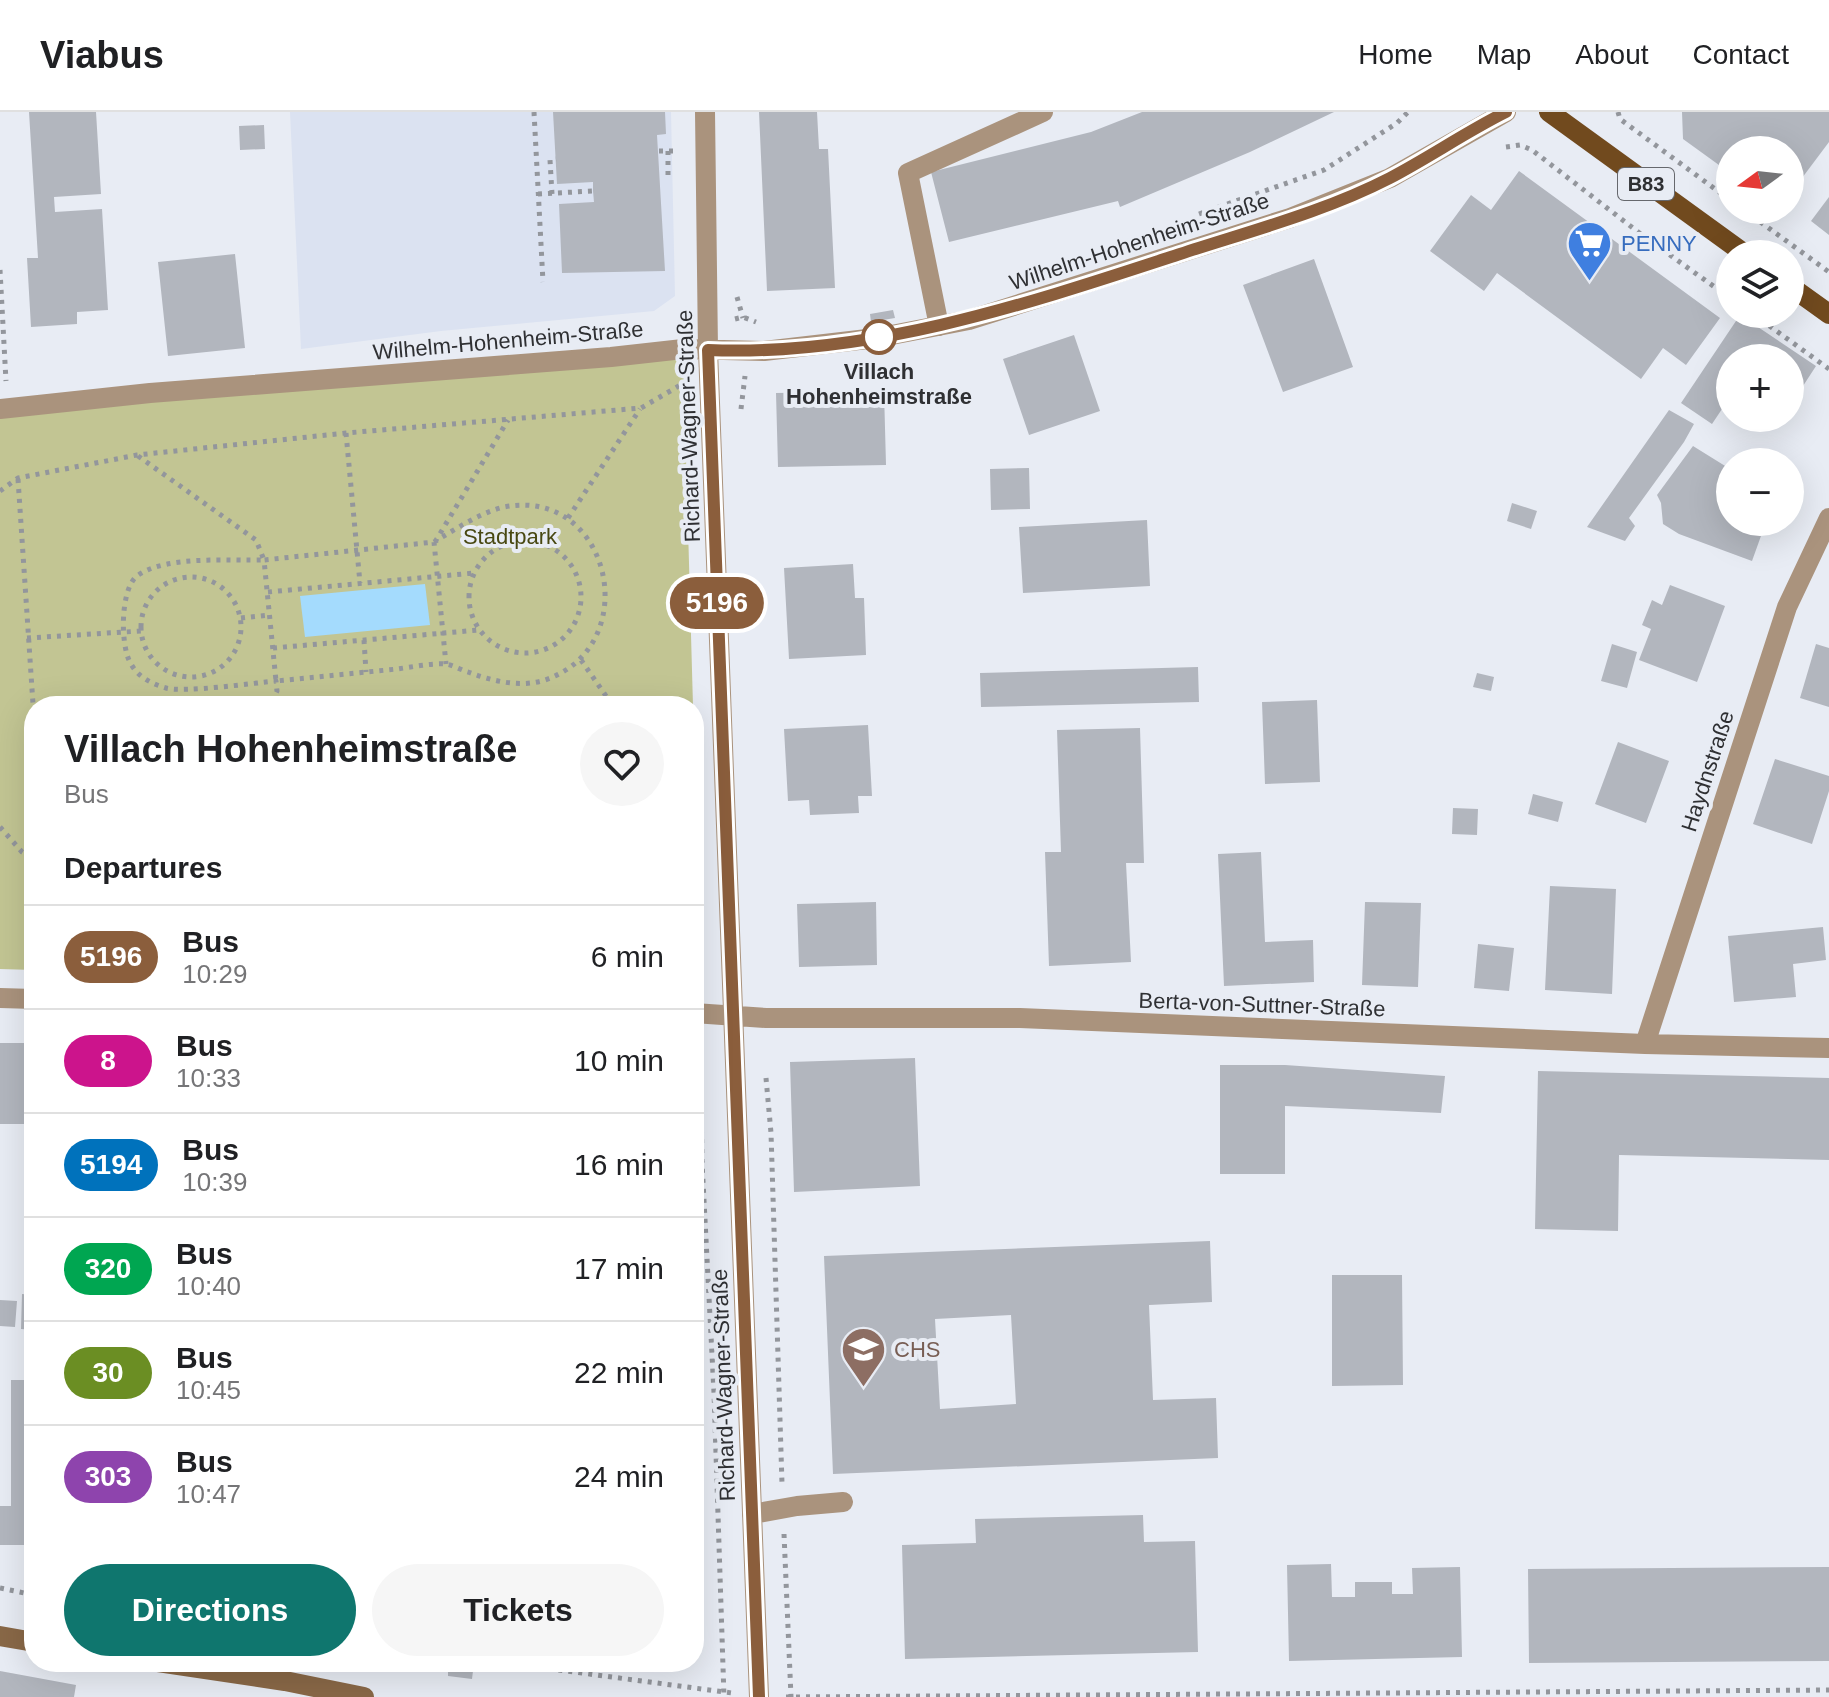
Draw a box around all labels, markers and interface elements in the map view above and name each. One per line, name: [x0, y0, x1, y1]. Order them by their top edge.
text: Viabus: [40, 34, 164, 76]
text: Home: [1358, 39, 1433, 70]
text: Map: [1477, 39, 1531, 70]
text: About: [1575, 39, 1649, 70]
text: Contact: [1693, 39, 1789, 70]
north arrow: [1716, 136, 1804, 224]
map controls: [1716, 136, 1804, 536]
road number: B83: [1618, 168, 1674, 200]
street label: Wilhelm-Hohenheim-Straße: [1006, 188, 1272, 295]
supermarket icon: PENNY: [1566, 219, 1614, 282]
place label: PENNY: [1621, 231, 1697, 256]
button: layers: [1716, 240, 1804, 328]
street label: Richard-Wagner-Straße: [672, 309, 705, 543]
street label: Wilhelm-Hohenheim-Straße: [372, 316, 644, 365]
marker: Villach Hohenheimstraße: [862, 320, 896, 354]
button: +: [1716, 344, 1804, 432]
place label: Villach Hohenheimstraße: [786, 359, 972, 409]
button: −: [1716, 448, 1804, 536]
park label: Stadtpark: [463, 524, 558, 549]
line badge: 5196: [661, 577, 773, 629]
text: 5196: [686, 587, 748, 618]
street label: Haydnstraße: [1676, 707, 1739, 835]
button: heart: [580, 722, 664, 806]
text: Villach Hohenheimstraße: [64, 728, 517, 770]
text: Bus: [64, 779, 109, 809]
text: Departures: [64, 851, 222, 884]
text: Bus: [182, 925, 239, 958]
text: 6 min: [591, 940, 664, 973]
text: 5196: [80, 941, 142, 972]
text: 10:29: [182, 959, 247, 989]
street label: Berta-von-Suttner-Straße: [1138, 988, 1386, 1021]
text: Bus: [176, 1029, 233, 1062]
text: 10 min: [574, 1044, 664, 1077]
text: 8: [100, 1045, 116, 1076]
text: 10:33: [176, 1063, 241, 1093]
text: Bus: [182, 1133, 239, 1166]
text: 16 min: [574, 1148, 664, 1181]
text: 5194: [80, 1149, 142, 1180]
text: 10:39: [182, 1167, 247, 1197]
text: Bus: [176, 1237, 233, 1270]
text: 17 min: [574, 1252, 664, 1285]
text: 320: [85, 1253, 131, 1284]
street label: Richard-Wagner-Straße: [707, 1268, 740, 1502]
text: 10:40: [176, 1271, 241, 1301]
school or university icon: CHS: [839, 1325, 887, 1388]
place label: CHS: [894, 1337, 940, 1362]
text: Bus: [176, 1341, 233, 1374]
text: 22 min: [574, 1356, 664, 1389]
text: 30: [92, 1357, 124, 1388]
text: 10:45: [176, 1375, 241, 1405]
text: Bus: [176, 1445, 233, 1478]
text: 24 min: [574, 1460, 664, 1493]
text: 303: [85, 1461, 131, 1492]
text: 10:47: [176, 1479, 241, 1509]
button: Directions: [64, 1564, 356, 1656]
button: Tickets: [372, 1564, 664, 1656]

